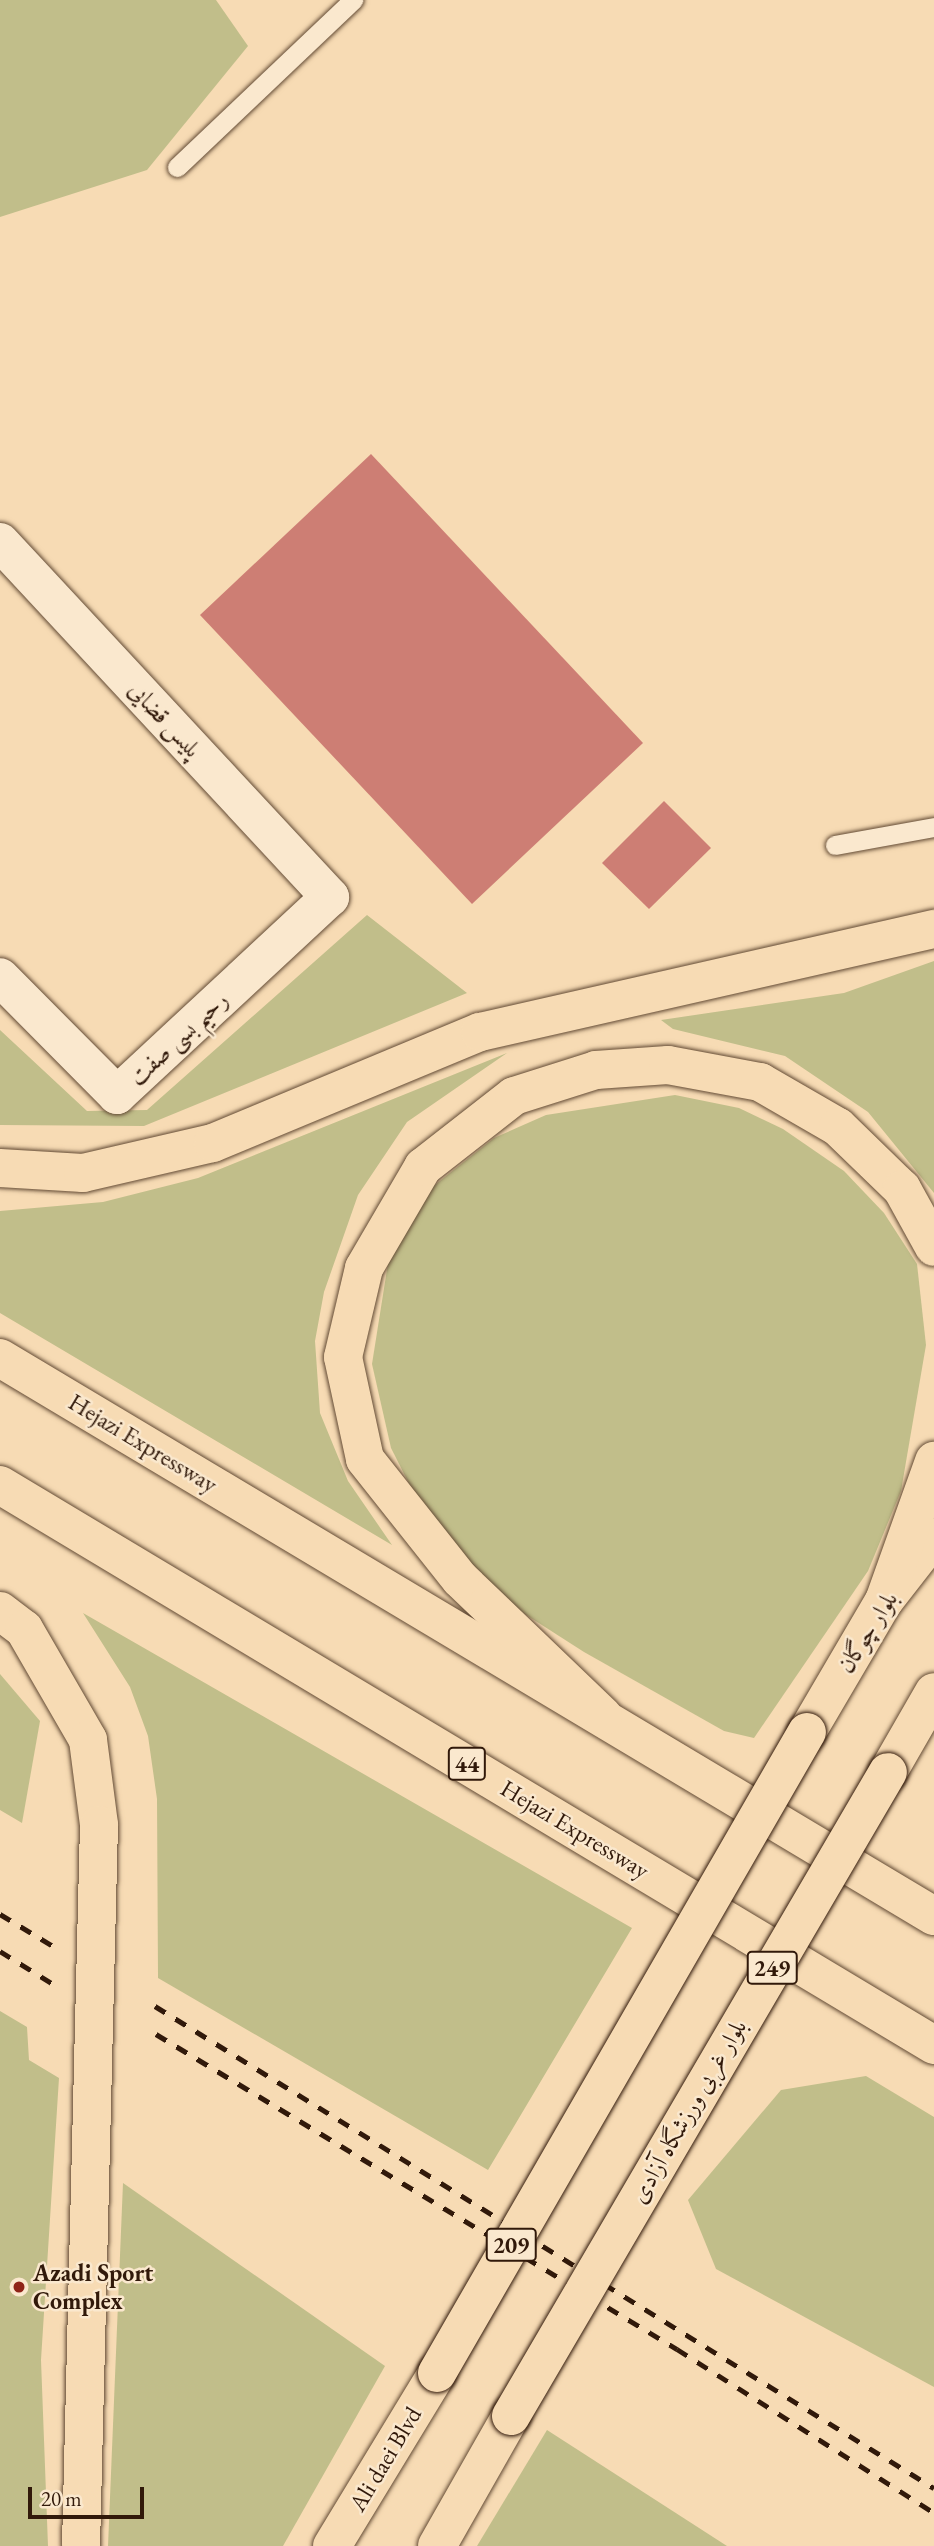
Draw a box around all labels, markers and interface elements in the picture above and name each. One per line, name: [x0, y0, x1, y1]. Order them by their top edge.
street label: پلیس قضایی: [123, 675, 207, 763]
street label: رحیم بسی صفت: [122, 985, 234, 1091]
street label: Hejazi Expressway: [64, 1387, 222, 1499]
street label: بلوار چوگان: [831, 1586, 903, 1678]
road number: 44: [448, 1744, 486, 1784]
street label: Hejazi Expressway: [496, 1773, 654, 1885]
road number: 249: [746, 1949, 798, 1988]
street label: بلوار غربی ورزشگاه آزادی: [624, 2014, 752, 2208]
road number: 209: [485, 2226, 537, 2264]
place label: Azadi Sport Complex: [33, 2259, 153, 2315]
marker: Azadi Sport Complex: [11, 2279, 27, 2295]
street label: Ali daei Blvd: [343, 2402, 427, 2516]
scale bar: [32, 2472, 147, 2516]
text: 20 m: [41, 2485, 82, 2512]

